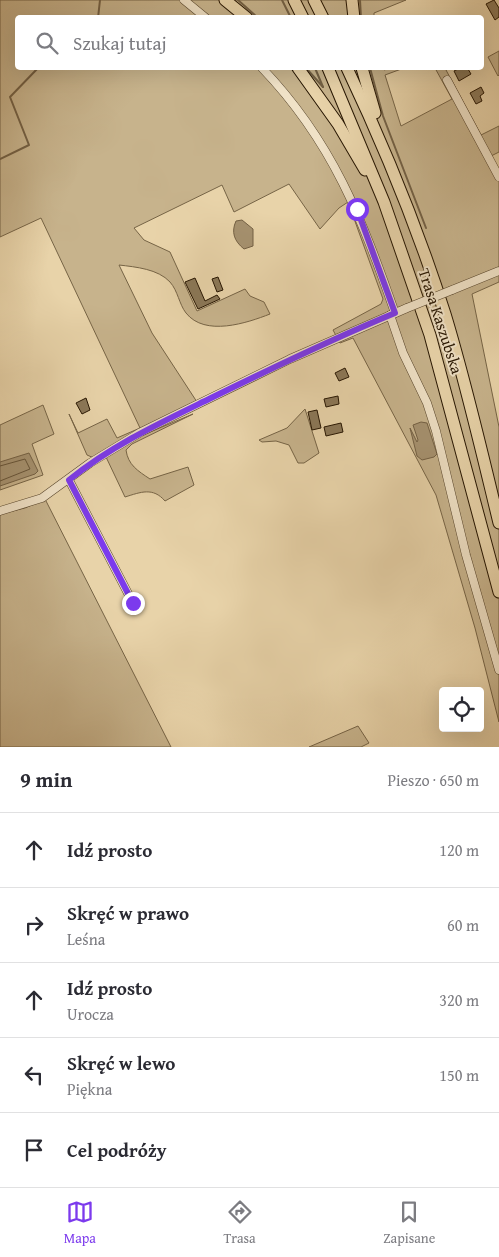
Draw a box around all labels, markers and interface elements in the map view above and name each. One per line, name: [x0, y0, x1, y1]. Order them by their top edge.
search box: [15, 15, 484, 70]
icon: search: [33, 29, 61, 57]
text: Szukaj tutaj: [73, 29, 167, 57]
route start: [346, 198, 369, 221]
street label: Trasa Kaszubska: [413, 265, 470, 377]
route end: [122, 592, 145, 615]
map controls: [439, 687, 484, 732]
button: locate: [439, 687, 484, 732]
text: 9 min: [20, 764, 72, 795]
text: Pieszo · 650 m: [387, 768, 479, 792]
icon: ahead: [20, 836, 48, 864]
text: Idź prosto: [67, 836, 152, 864]
text: 120 m: [439, 838, 479, 862]
text: Skręć w prawo: [67, 899, 189, 927]
icon: right: [20, 911, 48, 939]
text: 60 m: [447, 913, 479, 937]
text: Leśna: [67, 927, 105, 951]
text: Idź prosto: [67, 974, 152, 1002]
icon: ahead: [20, 986, 48, 1014]
text: 320 m: [439, 988, 479, 1012]
text: Urocza: [67, 1002, 114, 1026]
text: Skręć w lewo: [67, 1049, 175, 1077]
icon: left: [20, 1061, 48, 1089]
text: 150 m: [439, 1063, 479, 1087]
text: Piękna: [67, 1077, 112, 1101]
icon: arrive: [20, 1136, 48, 1164]
text: Cel podróży: [67, 1136, 167, 1164]
tab: Mapa: [64, 1198, 96, 1248]
tab: Trasa: [223, 1198, 256, 1248]
tab: Zapisane: [383, 1198, 435, 1248]

